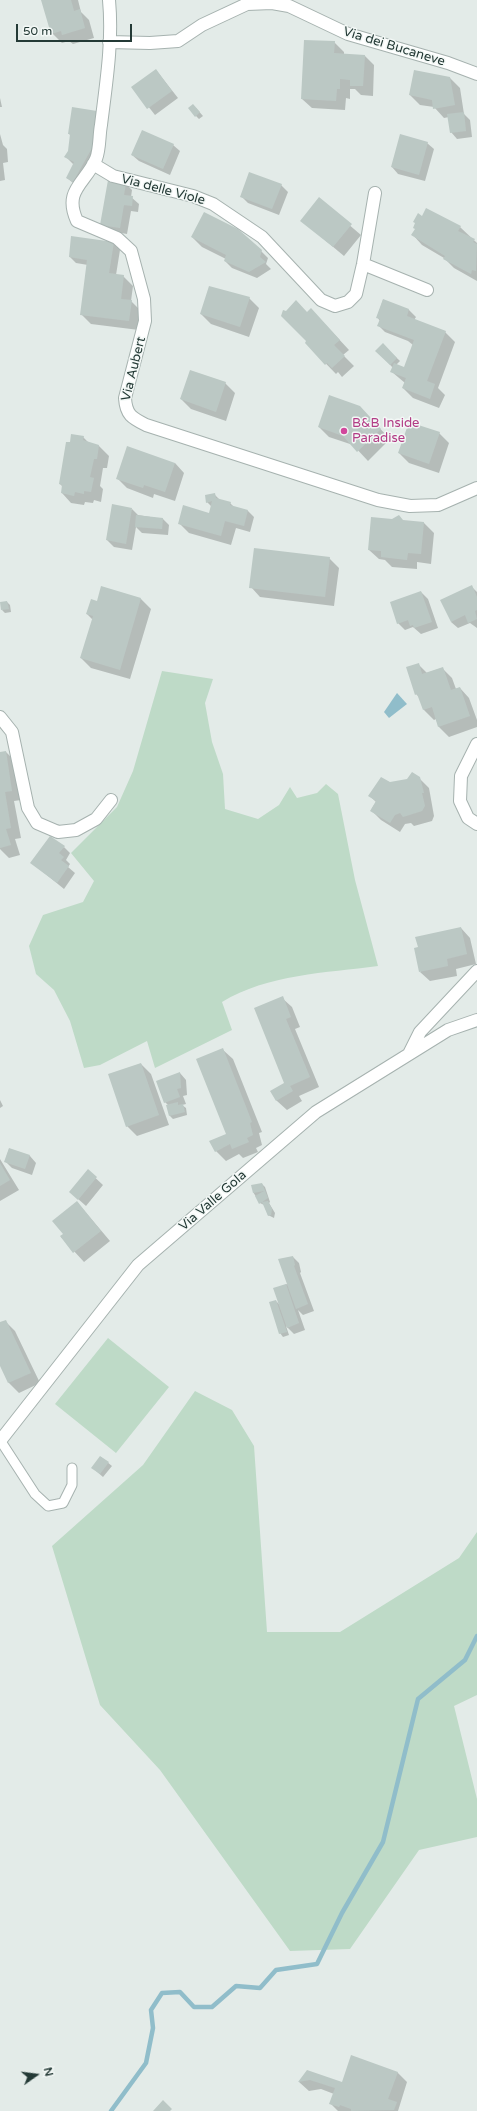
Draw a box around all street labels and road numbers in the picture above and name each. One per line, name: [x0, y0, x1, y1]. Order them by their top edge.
street label: Via dei Bucaneve: [341, 24, 447, 70]
street label: Via delle Viole: [119, 171, 207, 209]
street label: Via Aubert: [118, 335, 150, 403]
street label: Via Valle Gola: [176, 1168, 250, 1234]

